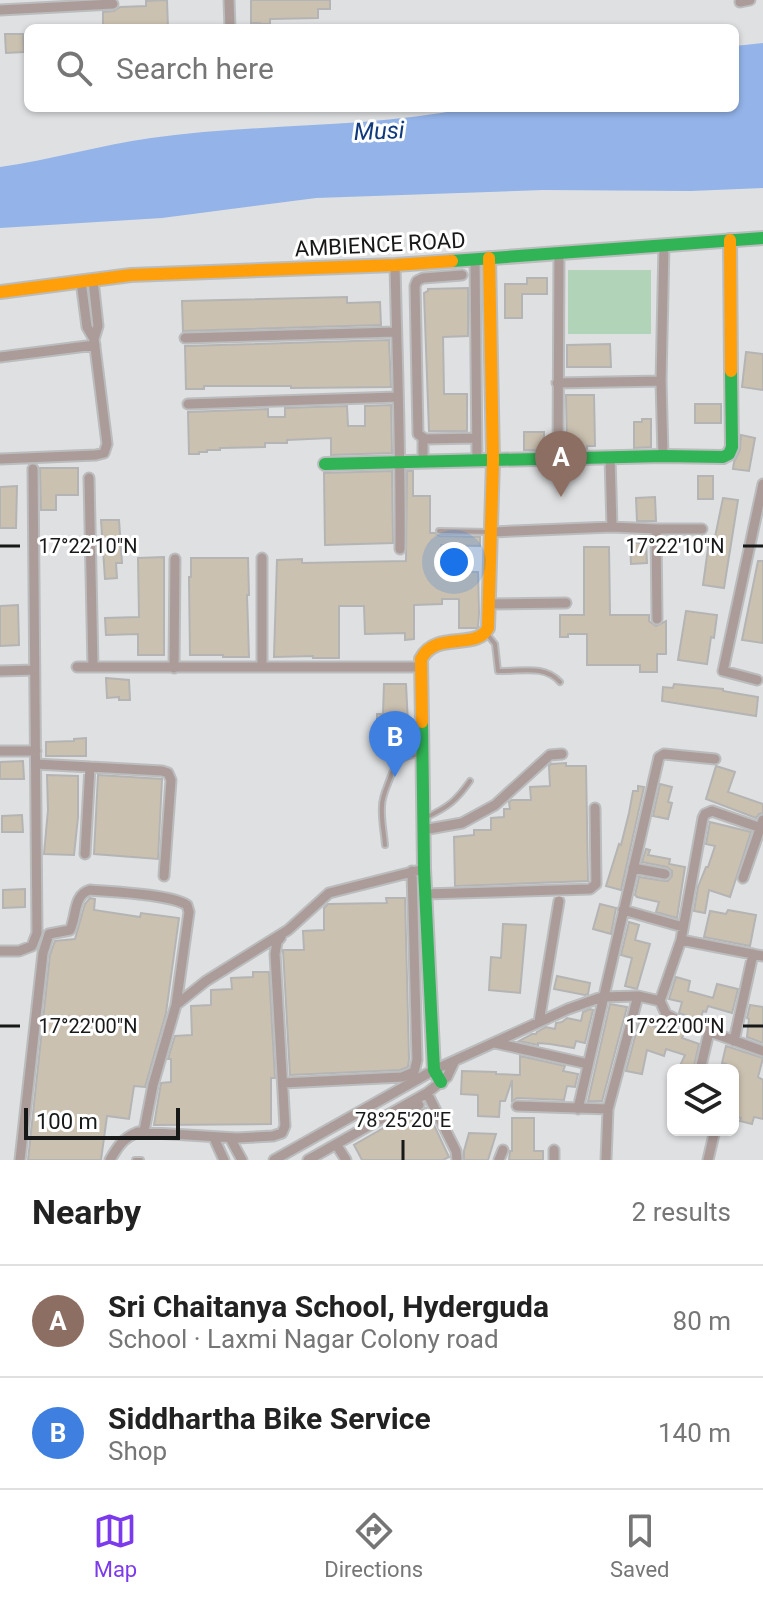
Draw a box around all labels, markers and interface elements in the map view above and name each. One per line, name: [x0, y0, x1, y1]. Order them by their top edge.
search box: [24, 24, 739, 112]
icon: search: [52, 46, 96, 90]
text: Search here: [116, 51, 274, 86]
water label: Musi: [353, 116, 405, 146]
street label: AMBIENCE ROAD: [294, 228, 466, 261]
pin: A: [535, 431, 587, 497]
text: 17°22'10"N: [38, 534, 138, 558]
text: 17°22'10"N: [625, 534, 725, 558]
your location: [434, 542, 474, 582]
pin: B: [369, 711, 421, 777]
text: 17°22'00"N: [38, 1014, 138, 1038]
text: 17°22'00"N: [625, 1014, 725, 1038]
map controls: [667, 1064, 739, 1136]
button: layers: [667, 1064, 739, 1136]
scale bar: [24, 1104, 180, 1140]
text: 78°25'20"E: [355, 1108, 451, 1132]
text: 100 m: [36, 1109, 98, 1134]
text: Nearby: [32, 1192, 141, 1232]
text: 2 results: [632, 1197, 731, 1227]
text: Sri Chaitanya School, Hyderguda: [108, 1289, 549, 1324]
text: A: [49, 1306, 67, 1336]
text: 80 m: [673, 1306, 731, 1336]
text: School · Laxmi Nagar Colony road: [108, 1324, 499, 1354]
text: Siddhartha Bike Service: [108, 1401, 431, 1436]
text: B: [50, 1418, 66, 1448]
text: 140 m: [658, 1418, 731, 1448]
text: Shop: [108, 1436, 167, 1466]
tab: Map: [93, 1509, 137, 1582]
tab: Directions: [324, 1509, 423, 1582]
tab: Saved: [610, 1509, 670, 1582]

